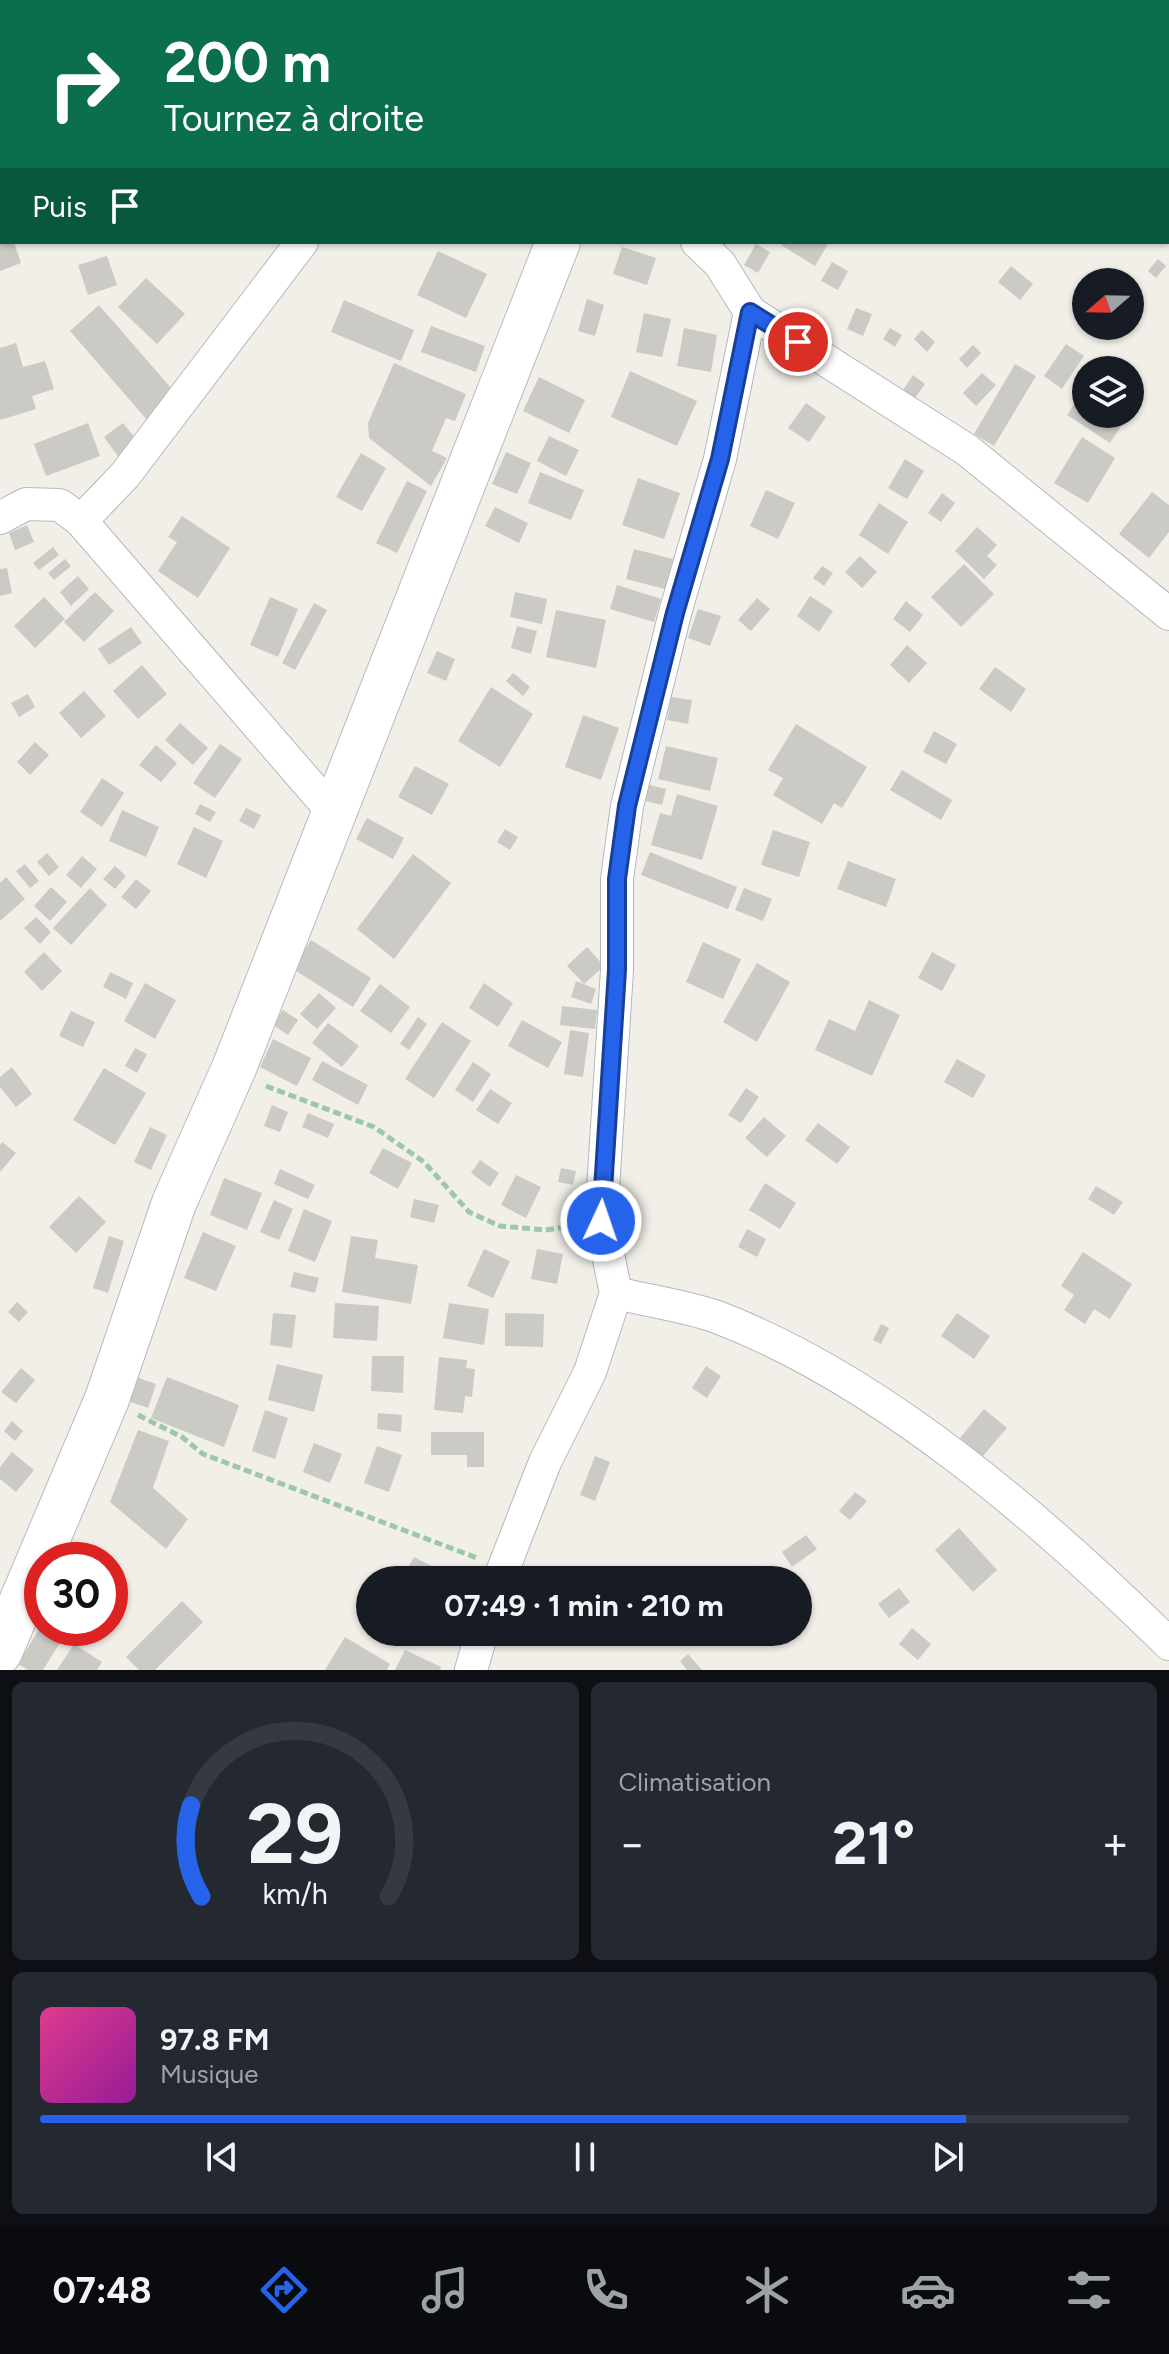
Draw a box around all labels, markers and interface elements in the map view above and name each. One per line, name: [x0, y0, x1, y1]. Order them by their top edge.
text: 200 m: [164, 29, 331, 96]
icon: right: [32, 32, 136, 136]
text: Tournez à droite: [164, 97, 424, 140]
icon: arrive: [103, 184, 147, 228]
text: Puis: [32, 188, 87, 225]
north arrow: [1072, 268, 1144, 340]
map controls: [1072, 268, 1144, 428]
pin: [764, 308, 832, 376]
icon: arrive: [776, 320, 820, 364]
button: layers: [1072, 356, 1144, 428]
position arrow: [559, 1179, 643, 1263]
speed limit sign: 30: [24, 1542, 128, 1646]
text: 07:49 · 1 min · 210 m: [444, 1587, 724, 1624]
text: Climatisation: [619, 1766, 771, 1798]
text: 29: [247, 1784, 343, 1884]
text: 21°: [832, 1807, 915, 1879]
text: −: [619, 1817, 646, 1870]
text: +: [1102, 1817, 1129, 1870]
text: km/h: [263, 1877, 328, 1911]
text: 97.8 FM: [160, 2021, 269, 2058]
text: Musique: [160, 2058, 258, 2090]
icon: previous: [200, 2135, 244, 2179]
icon: pause: [563, 2135, 607, 2179]
icon: next: [926, 2135, 970, 2179]
icon: directions: [256, 2262, 312, 2318]
icon: music: [417, 2262, 473, 2318]
icon: phone: [578, 2262, 634, 2318]
icon: climate: [739, 2262, 795, 2318]
icon: car: [900, 2262, 956, 2318]
icon: filters: [1061, 2262, 1117, 2318]
text: 07:48: [52, 2269, 151, 2312]

